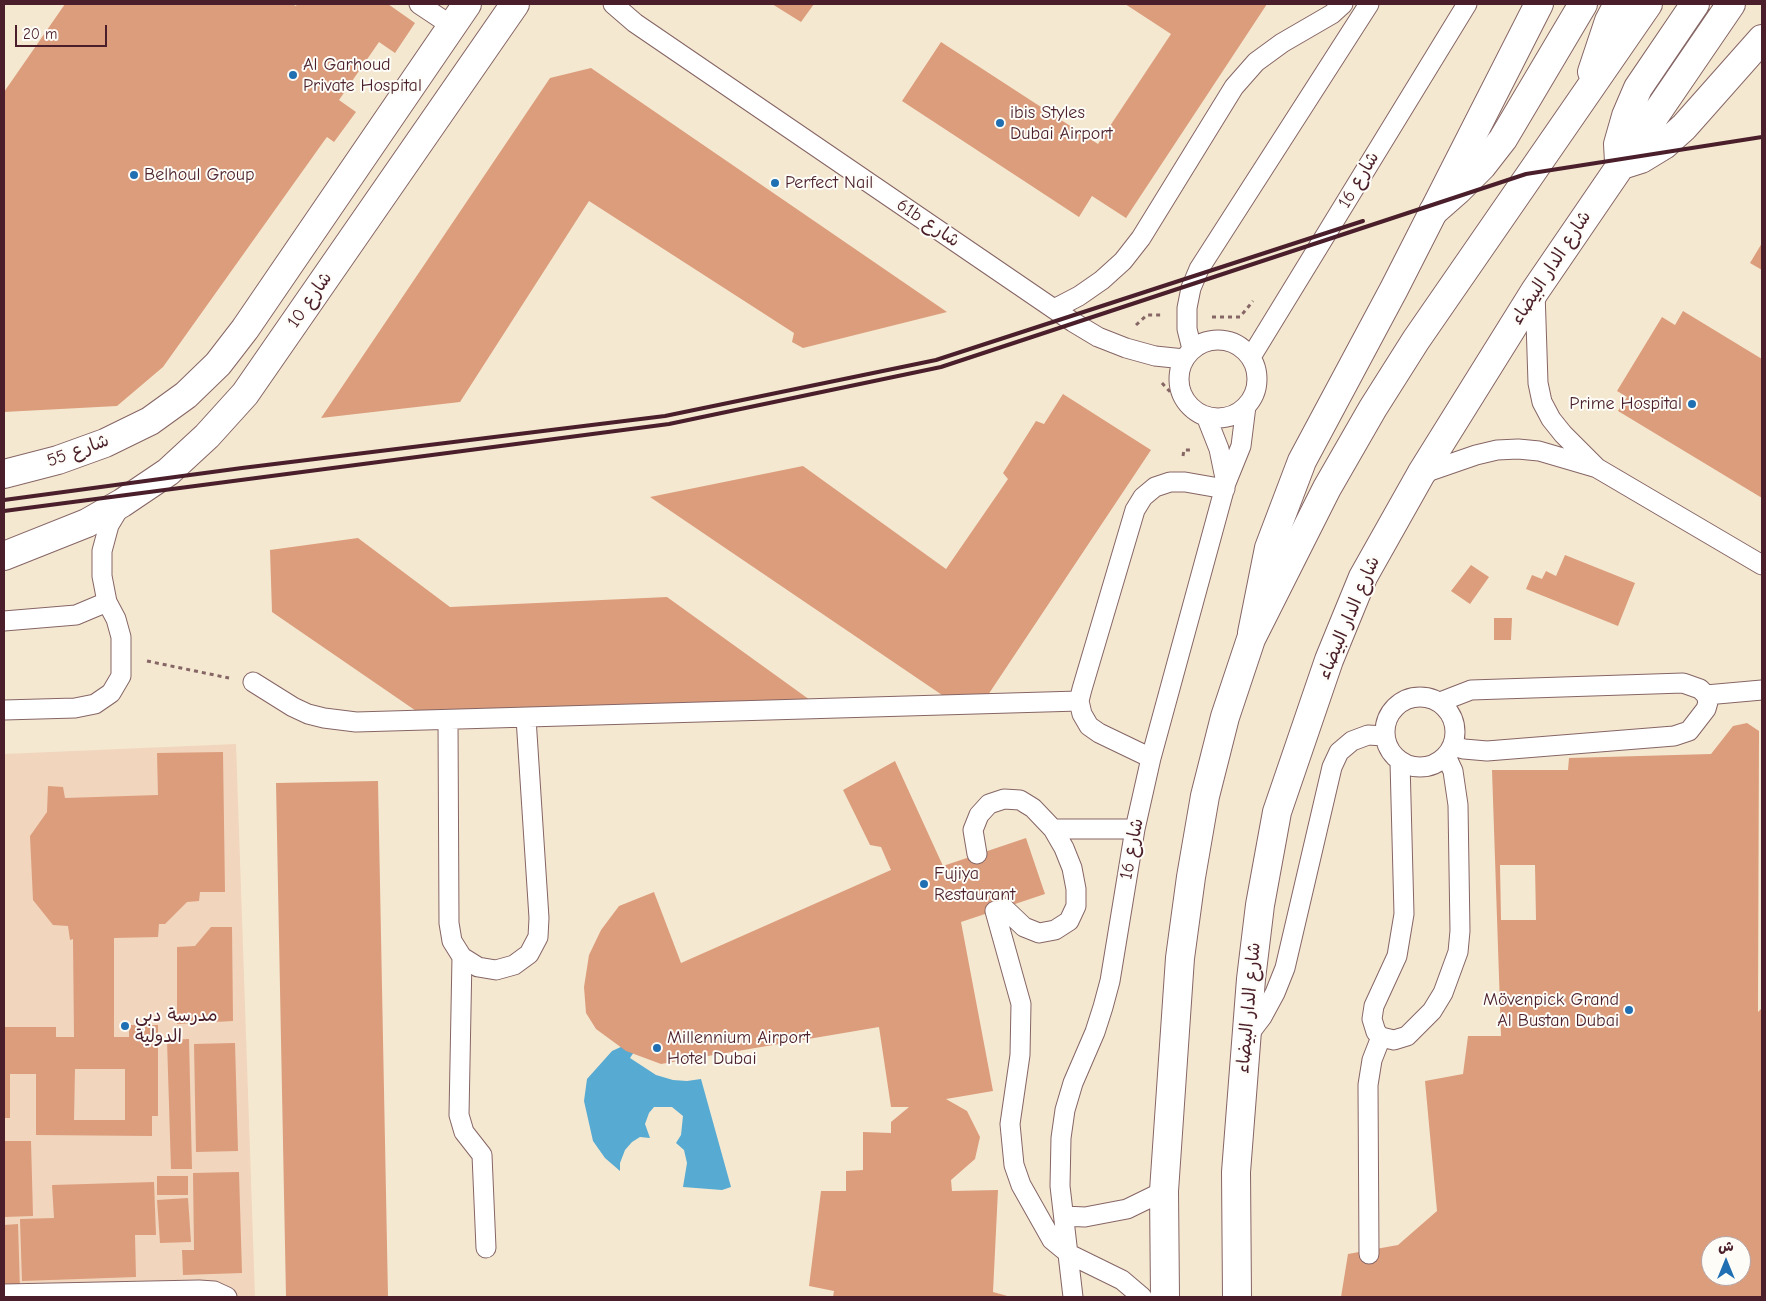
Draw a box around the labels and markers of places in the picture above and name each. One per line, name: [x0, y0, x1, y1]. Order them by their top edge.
place label: Al Garhoud Private Hospital: [303, 54, 422, 96]
marker: Al Garhoud Private Hospital: [287, 69, 299, 81]
place label: ibis Styles Dubai Airport: [1010, 102, 1113, 144]
marker: ibis Styles Dubai Airport: [994, 117, 1006, 129]
place label: Belhoul Group: [144, 164, 254, 186]
marker: Belhoul Group: [128, 169, 140, 181]
place label: Perfect Nail: [785, 172, 873, 194]
marker: Perfect Nail: [769, 177, 781, 189]
place label: Prime Hospital: [1569, 393, 1682, 415]
marker: Prime Hospital: [1686, 398, 1698, 410]
place label: Fujiya Restaurant: [934, 863, 1015, 906]
marker: Fujiya Restaurant: [918, 878, 930, 890]
place label: Mövenpick Grand Al Bustan Dubai: [1483, 989, 1619, 1032]
marker: Mövenpick Grand Al Bustan Dubai: [1623, 1004, 1635, 1016]
place label: مدرسة دبي الدولية: [135, 1005, 218, 1048]
marker: مدرسة دبي الدولية: [119, 1020, 131, 1032]
place label: Millennium Airport Hotel Dubai: [667, 1027, 810, 1070]
marker: Millennium Airport Hotel Dubai: [651, 1042, 663, 1054]

